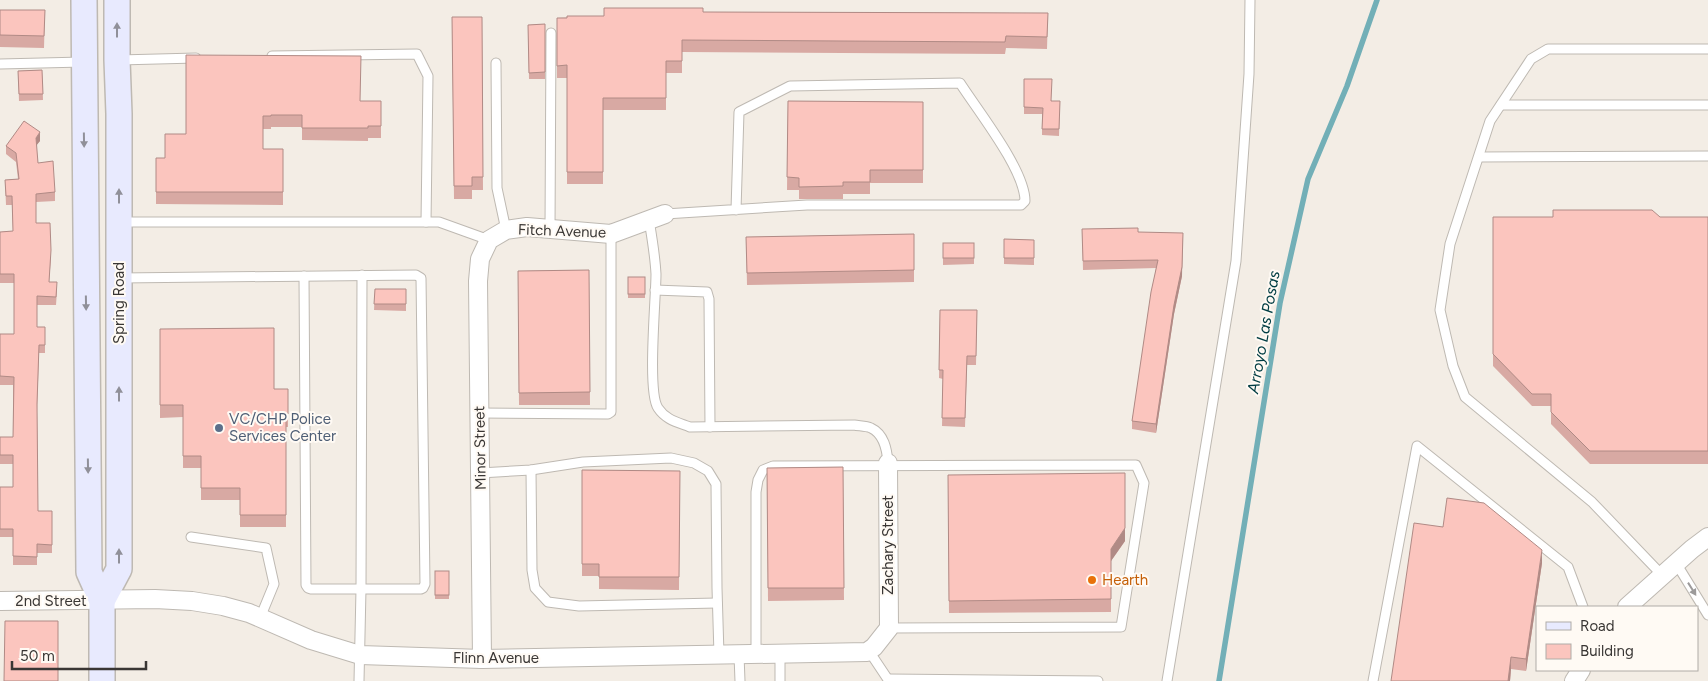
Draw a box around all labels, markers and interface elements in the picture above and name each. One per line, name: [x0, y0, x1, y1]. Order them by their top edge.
one-way arrow: [113, 22, 121, 38]
one-way arrow: [80, 132, 88, 148]
one-way arrow: [115, 188, 123, 204]
street label: Fitch Avenue: [518, 220, 606, 242]
street label: Spring Road: [110, 262, 128, 344]
water label: Arroyo Las Posas: [1243, 269, 1284, 396]
one-way arrow: [82, 295, 90, 311]
one-way arrow: [115, 386, 123, 402]
street label: Minor Street: [470, 406, 490, 490]
place label: VC/CHP Police Services Center: [229, 410, 336, 445]
marker: VC/CHP Police Services Center: [213, 422, 225, 434]
one-way arrow: [84, 458, 92, 474]
street label: Zachary Street: [879, 495, 897, 595]
one-way arrow: [115, 548, 123, 564]
place label: Hearth: [1102, 571, 1148, 589]
marker: Hearth: [1086, 574, 1098, 586]
one-way arrow: [1687, 582, 1696, 595]
street label: 2nd Street: [15, 592, 87, 610]
legend: [1536, 606, 1698, 671]
text: Road: [1580, 617, 1615, 635]
scale bar: [12, 638, 146, 670]
text: Building: [1580, 642, 1634, 660]
text: 50 m: [20, 647, 55, 665]
street label: Flinn Avenue: [453, 649, 539, 667]

